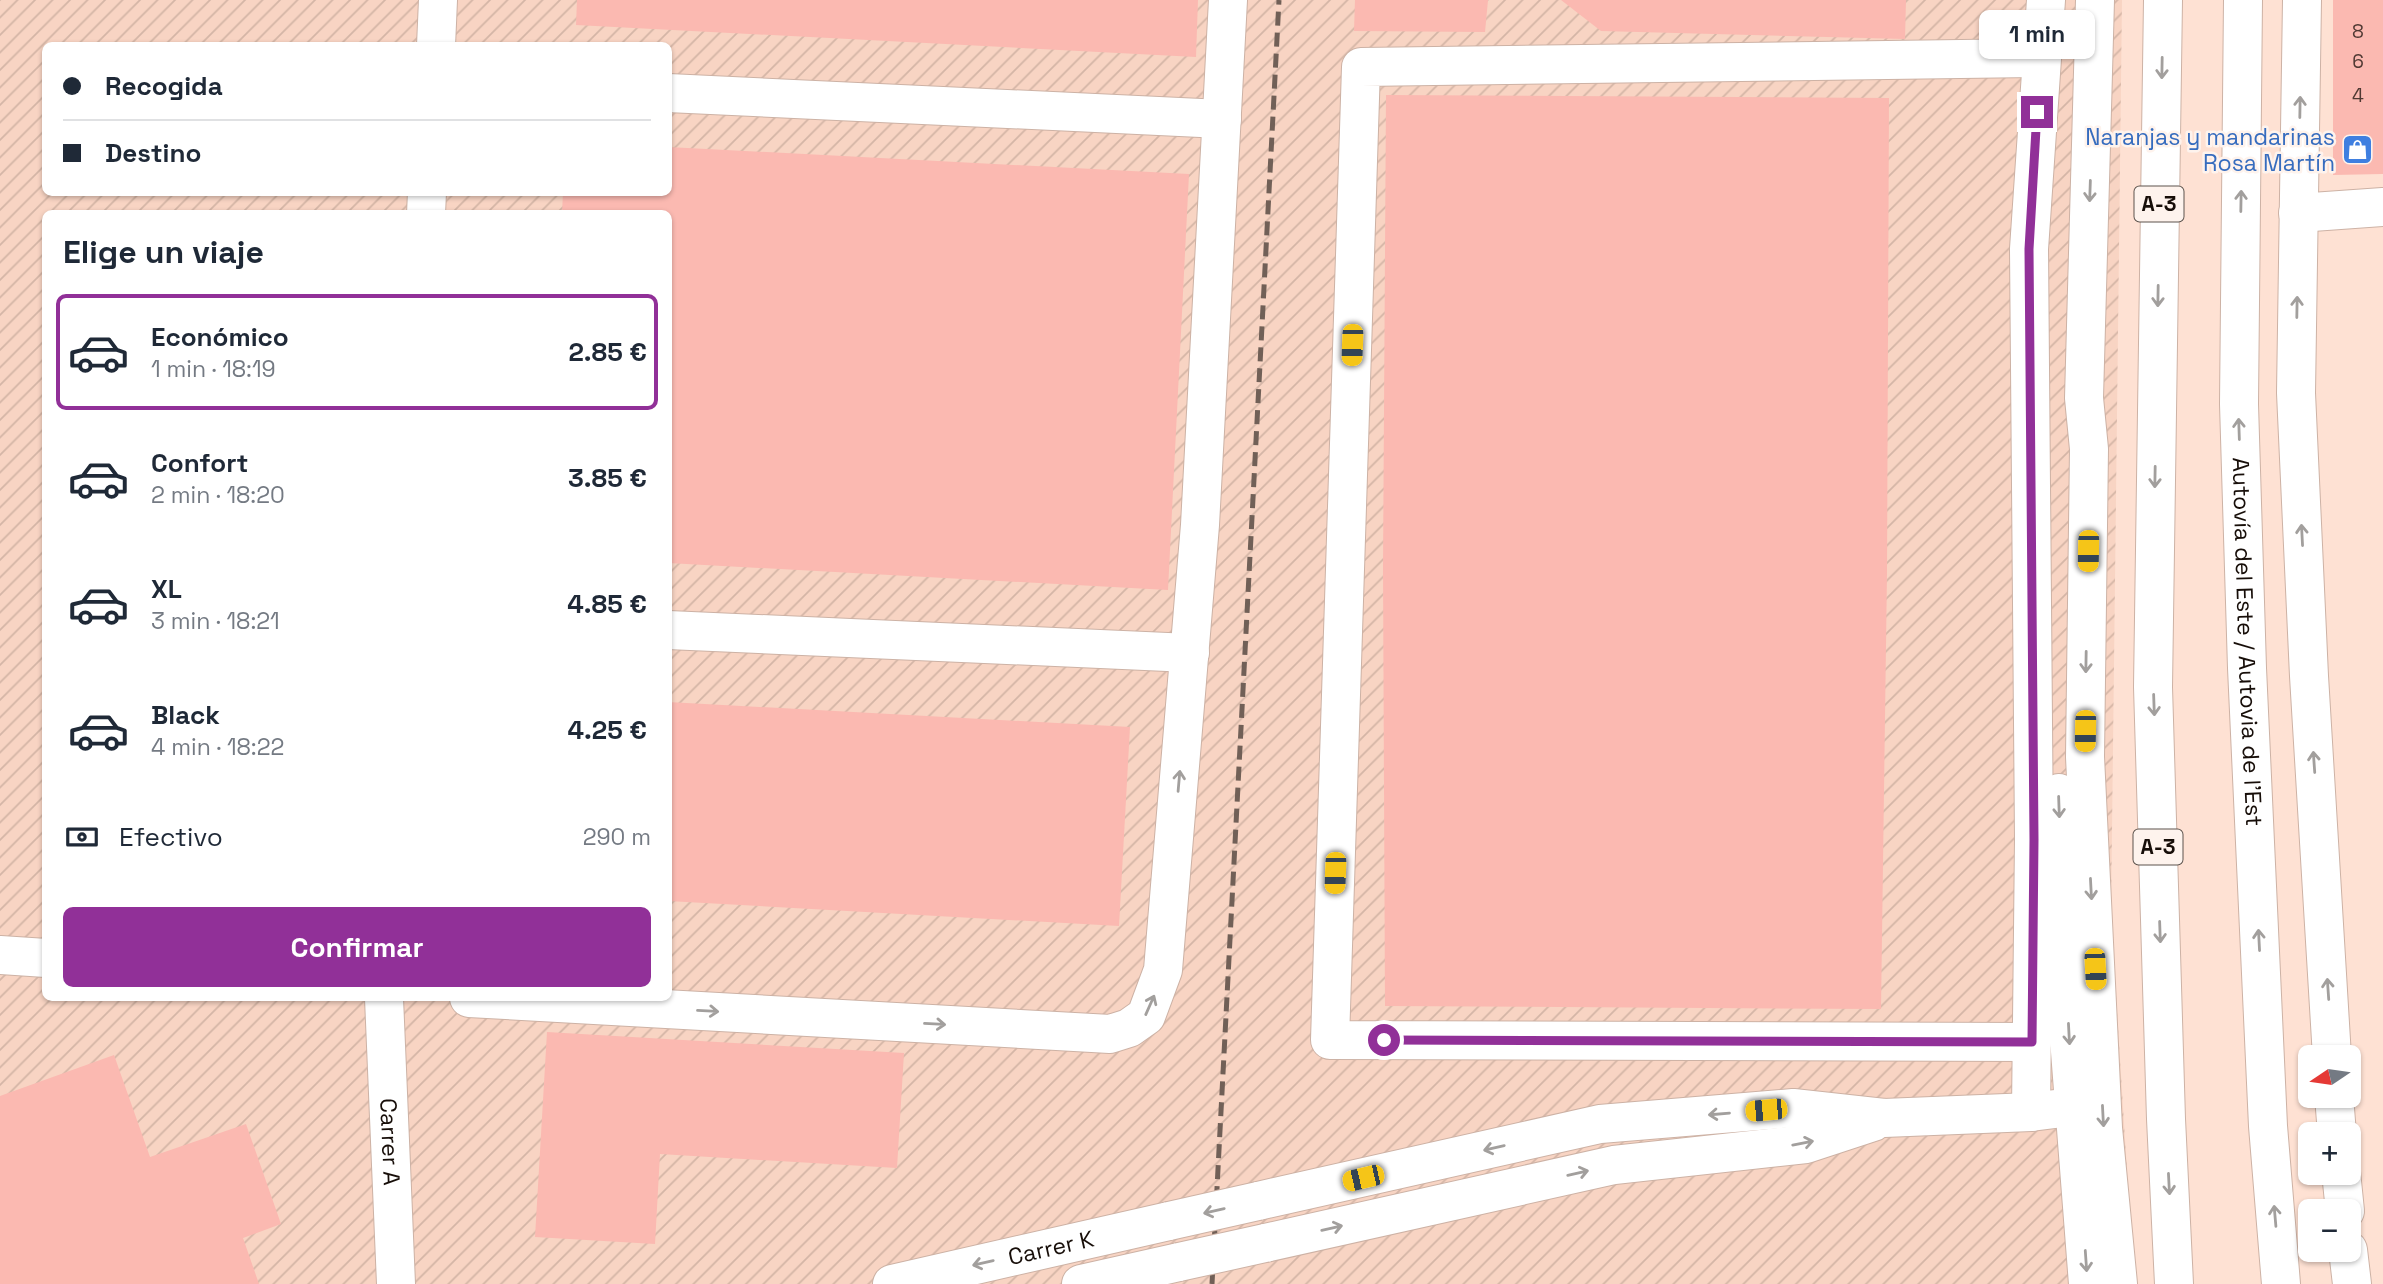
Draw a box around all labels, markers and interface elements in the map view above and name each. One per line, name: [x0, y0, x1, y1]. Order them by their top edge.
callout: 1 min: [1979, 10, 2095, 60]
text: 1 min: [2009, 19, 2065, 49]
house number: 8: [2352, 19, 2364, 44]
house number: 6: [2352, 49, 2364, 74]
one-way arrow: [2155, 56, 2169, 79]
text: Recogida: [105, 69, 223, 103]
house number: 4: [2352, 83, 2364, 108]
route end: [2021, 96, 2053, 128]
one-way arrow: [2293, 96, 2307, 119]
place label: Naranjas y mandarinas Rosa Martín: [2085, 122, 2335, 178]
shop icon: Naranjas y mandarinas Rosa Martín: [2341, 133, 2375, 167]
text: Destino: [105, 136, 201, 170]
one-way arrow: [2083, 179, 2096, 202]
road number: A-3: [2134, 186, 2184, 222]
one-way arrow: [2234, 190, 2248, 213]
text: Elige un viaje: [63, 232, 264, 272]
one-way arrow: [2151, 284, 2165, 307]
one-way arrow: [2290, 296, 2304, 319]
text: Económico: [151, 320, 289, 354]
icon: car: [67, 321, 130, 384]
car: [1341, 324, 1364, 366]
text: 2.85 €: [568, 335, 647, 369]
text: 1 min · 18:19: [151, 354, 276, 384]
one-way arrow: [2233, 417, 2246, 440]
text: Confort: [151, 446, 248, 480]
icon: car: [67, 447, 130, 510]
street label: Autovía del Este / Autovia de l'Est: [2226, 457, 2269, 827]
text: 3.85 €: [568, 461, 647, 495]
one-way arrow: [2148, 465, 2162, 488]
text: 2 min · 18:20: [151, 480, 285, 510]
one-way arrow: [2296, 523, 2309, 546]
car: [2078, 530, 2099, 572]
text: XL: [151, 572, 182, 606]
icon: car: [67, 573, 130, 636]
text: 4.85 €: [567, 587, 647, 621]
text: 3 min · 18:21: [151, 606, 280, 636]
one-way arrow: [2079, 650, 2093, 673]
one-way arrow: [2147, 693, 2160, 716]
text: Black: [151, 698, 220, 732]
icon: car: [67, 699, 130, 762]
car: [2075, 710, 2096, 752]
text: 4.25 €: [567, 713, 647, 747]
text: 4 min · 18:22: [151, 732, 284, 762]
one-way arrow: [2307, 751, 2320, 774]
one-way arrow: [1173, 770, 1186, 792]
one-way arrow: [2053, 795, 2066, 818]
icon: cash: [63, 818, 101, 856]
text: Efectivo: [119, 820, 223, 854]
text: 290 m: [583, 822, 651, 852]
road number: A-3: [2134, 830, 2182, 864]
car: [1324, 852, 1347, 894]
one-way arrow: [2085, 877, 2098, 900]
button: Confirmar: [63, 907, 651, 987]
one-way arrow: [2154, 920, 2167, 943]
one-way arrow: [2253, 929, 2266, 952]
car: [2084, 947, 2107, 991]
one-way arrow: [2321, 978, 2334, 1001]
one-way arrow: [1144, 995, 1157, 1016]
one-way arrow: [696, 1005, 719, 1018]
one-way arrow: [924, 1018, 947, 1031]
one-way arrow: [2063, 1023, 2076, 1046]
route start: [1368, 1024, 1400, 1056]
north arrow: [2298, 1045, 2361, 1108]
map controls: [2298, 1045, 2361, 1262]
street label: Carrer A: [373, 1098, 407, 1186]
car: [1745, 1098, 1788, 1122]
one-way arrow: [2096, 1105, 2109, 1128]
one-way arrow: [1708, 1108, 1730, 1121]
button: +: [2298, 1122, 2361, 1185]
one-way arrow: [1791, 1136, 1814, 1150]
one-way arrow: [1483, 1142, 1506, 1155]
car: [1341, 1163, 1386, 1193]
one-way arrow: [1566, 1165, 1589, 1179]
one-way arrow: [2163, 1172, 2176, 1195]
button: −: [2298, 1199, 2361, 1262]
one-way arrow: [1203, 1205, 1226, 1219]
one-way arrow: [2268, 1205, 2281, 1228]
one-way arrow: [1320, 1221, 1343, 1234]
street label: Carrer K: [1005, 1224, 1097, 1272]
one-way arrow: [2080, 1249, 2093, 1272]
one-way arrow: [972, 1257, 995, 1271]

